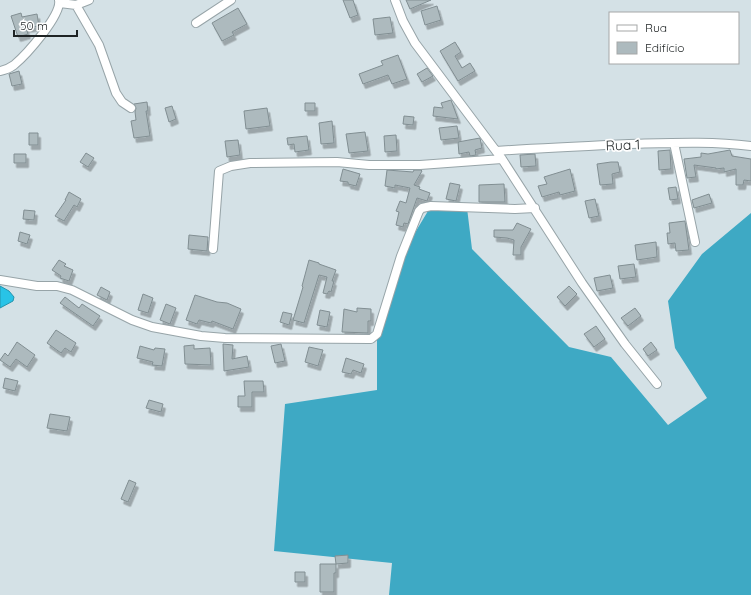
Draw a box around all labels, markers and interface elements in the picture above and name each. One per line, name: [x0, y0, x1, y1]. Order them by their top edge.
scale bar: [14, 12, 77, 38]
legend: [609, 12, 739, 64]
text: 50 m: [20, 18, 48, 33]
text: Rua: [645, 20, 667, 35]
text: Edifício: [645, 40, 685, 55]
street label: Rua 1: [605, 135, 641, 155]

